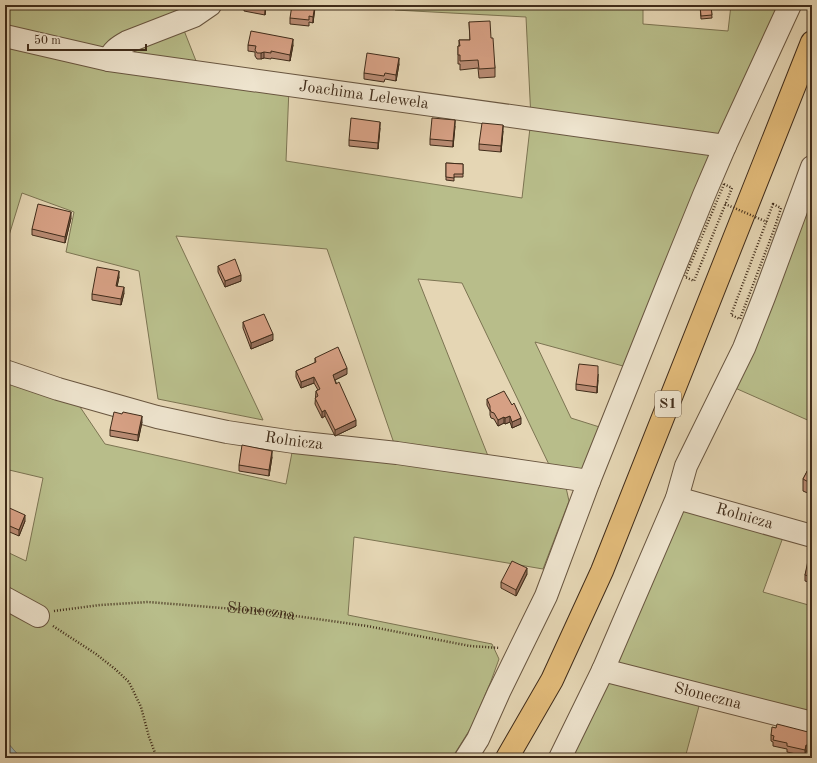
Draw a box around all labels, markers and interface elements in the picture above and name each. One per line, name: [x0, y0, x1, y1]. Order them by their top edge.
scale bar: [28, 26, 146, 52]
text: 50 m: [34, 34, 61, 47]
street label: Joachima Lelewela: [298, 79, 430, 113]
road number: S1: [655, 391, 681, 417]
street label: Rolnicza: [264, 430, 324, 453]
street label: Rolnicza: [714, 501, 775, 533]
street label: Słoneczna: [226, 600, 296, 624]
street label: Słoneczna: [672, 680, 743, 713]

